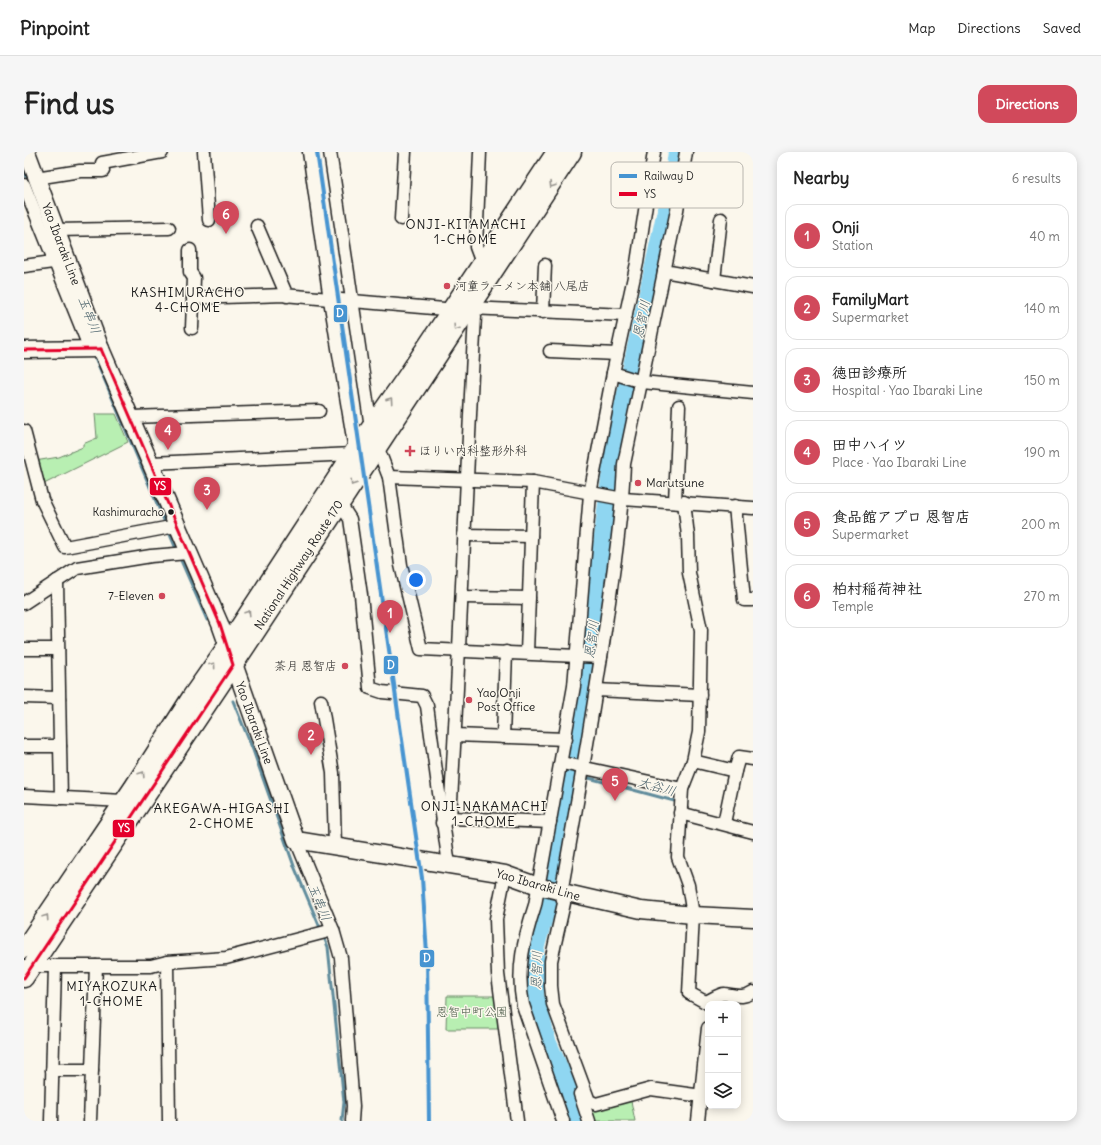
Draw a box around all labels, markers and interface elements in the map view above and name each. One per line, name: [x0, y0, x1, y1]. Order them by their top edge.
text: Pinpoint: [20, 16, 90, 40]
text: Map: [908, 19, 935, 37]
text: Directions: [957, 19, 1021, 37]
text: Saved: [1043, 19, 1081, 37]
button: Directions: [978, 85, 1077, 123]
text: Find us: [24, 86, 115, 122]
legend: [611, 162, 743, 208]
text: Nearby: [793, 167, 849, 189]
text: Railway D: [644, 169, 694, 183]
text: 6 results: [1012, 170, 1061, 187]
one-way arrow: [549, 181, 556, 188]
text: YS: [644, 187, 656, 201]
street label: Yao Ibaraki Line: [39, 201, 84, 287]
pin: 6: [213, 201, 239, 234]
district label: ONJI-KITAMACHI 1-CHOME: [405, 216, 527, 248]
text: Onji: [832, 218, 859, 237]
text: 1: [804, 228, 810, 245]
text: 40 m: [1029, 228, 1060, 245]
text: Station: [832, 237, 873, 254]
place label: 河童ラーメン本舗 八尾店: [455, 278, 590, 293]
marker: 河童ラーメン本舗 八尾店: [442, 281, 452, 291]
district label: KASHIMURACHO 4-CHOME: [131, 284, 245, 316]
text: FamilyMart: [832, 290, 909, 309]
water label: 玉串川: [75, 294, 104, 336]
water label: 恩智川: [629, 298, 654, 340]
text: 2: [803, 300, 811, 317]
text: 140 m: [1024, 300, 1060, 317]
line badge: D: [333, 304, 348, 323]
text: D: [336, 306, 344, 320]
text: Supermarket: [832, 309, 909, 326]
one-way arrow: [453, 324, 461, 331]
text: 徳田診療所: [832, 363, 907, 382]
text: 3: [803, 372, 811, 389]
text: 150 m: [1024, 372, 1060, 389]
text: Hospital · Yao Ibaraki Line: [832, 382, 983, 399]
one-way arrow: [385, 398, 392, 405]
pin: 4: [155, 417, 181, 450]
text: 田中ハイツ: [832, 435, 907, 454]
place label: ほりい内科整形外科: [419, 443, 527, 458]
text: 4: [803, 444, 811, 461]
text: 190 m: [1024, 444, 1060, 461]
marker: ほりい内科整形外科: [404, 445, 416, 457]
text: Place · Yao Ibaraki Line: [832, 454, 967, 471]
place label: Marutsune: [646, 475, 704, 490]
line badge: YS: [149, 477, 172, 496]
pin: 3: [194, 477, 220, 510]
marker: Marutsune: [633, 478, 643, 488]
text: YS: [153, 479, 166, 493]
one-way arrow: [350, 479, 358, 486]
street label: National Highway Route 170: [251, 497, 346, 632]
place label: Kashimuracho: [92, 505, 164, 519]
marker: Kashimuracho: [166, 507, 176, 517]
text: 食品館アプロ 恩智店: [832, 507, 971, 526]
text: 5: [803, 516, 811, 533]
text: 200 m: [1021, 516, 1060, 533]
text: Supermarket: [832, 526, 909, 543]
your location: [406, 570, 426, 590]
text: 柏村稲荷神社: [832, 579, 922, 598]
place label: 7-Eleven: [108, 588, 154, 603]
text: 6: [803, 588, 811, 605]
text: 270 m: [1023, 588, 1060, 605]
marker: 7-Eleven: [157, 591, 167, 601]
text: Temple: [832, 598, 874, 615]
pin: 1: [377, 600, 403, 633]
one-way arrow: [243, 610, 251, 617]
water label: 恩智川: [581, 619, 602, 659]
line badge: D: [383, 655, 399, 675]
place label: 茶月 恩智店: [274, 658, 337, 673]
text: D: [387, 658, 395, 672]
marker: 茶月 恩智店: [340, 661, 350, 671]
one-way arrow: [208, 663, 215, 670]
street label: Yao Ibaraki Line: [233, 679, 276, 766]
place label: Yao Onji Post Office: [477, 685, 535, 714]
marker: Yao Onji Post Office: [464, 695, 474, 705]
pin: 2: [298, 722, 324, 755]
pin: 5: [602, 768, 628, 801]
one-way arrow: [137, 771, 144, 778]
water label: 大谷川: [636, 773, 678, 800]
district label: ONJI-NAKAMACHI 1-CHOME: [421, 798, 547, 830]
district label: AKEGAWA-HIGASHI 2-CHOME: [154, 800, 290, 832]
line badge: YS: [112, 819, 135, 838]
text: YS: [117, 821, 130, 835]
street label: Yao Ibaraki Line: [494, 865, 582, 904]
water label: 玉串川: [304, 881, 335, 923]
one-way arrow: [41, 914, 48, 921]
line badge: D: [419, 949, 435, 968]
water label: 恩智川: [527, 950, 546, 990]
text: D: [423, 951, 431, 965]
district label: MIYAKOZUKA 1-CHOME: [66, 978, 158, 1010]
map controls: [705, 1001, 741, 1109]
button: +: [705, 1001, 741, 1037]
park label: 恩智中町公園: [436, 1004, 508, 1019]
button: −: [705, 1037, 741, 1073]
button: layers: [705, 1073, 741, 1109]

